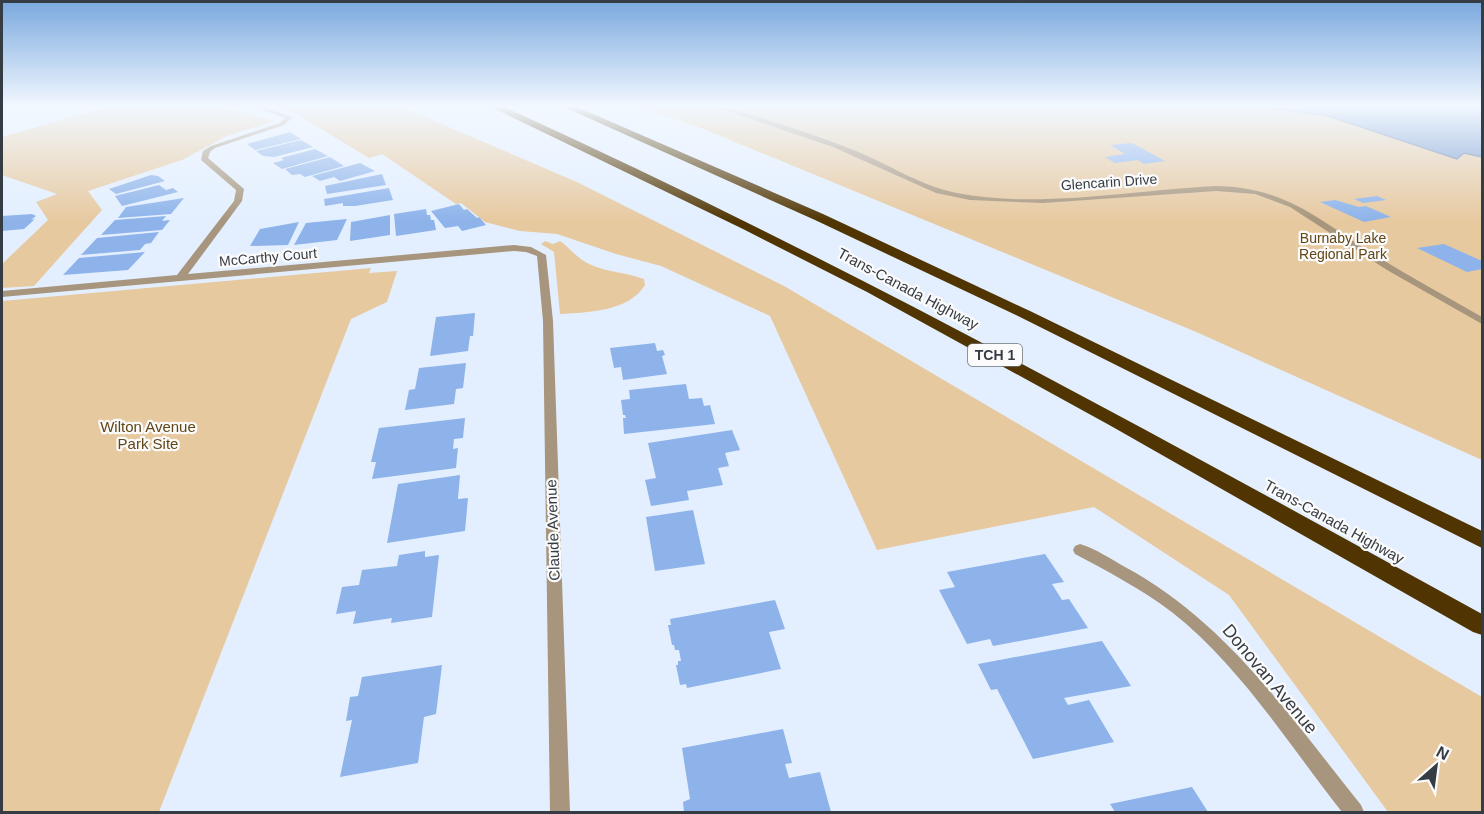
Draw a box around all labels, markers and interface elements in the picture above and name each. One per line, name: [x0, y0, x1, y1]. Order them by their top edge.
street label: Glencarin Drive: [1060, 171, 1158, 193]
park label: Burnaby Lake Regional Park: [1299, 230, 1388, 262]
street label: Trans-Canada Highway: [835, 244, 982, 333]
street label: McCarthy Court: [218, 245, 318, 269]
road number: TCH 1: [968, 344, 1022, 366]
park label: Wilton Avenue Park Site: [100, 418, 196, 452]
street label: Trans-Canada Highway: [1261, 476, 1407, 567]
street label: Claude Avenue: [542, 479, 563, 581]
street label: Donovan Avenue: [1218, 620, 1322, 738]
north arrow: [1406, 736, 1466, 796]
text: N: [1434, 743, 1452, 763]

